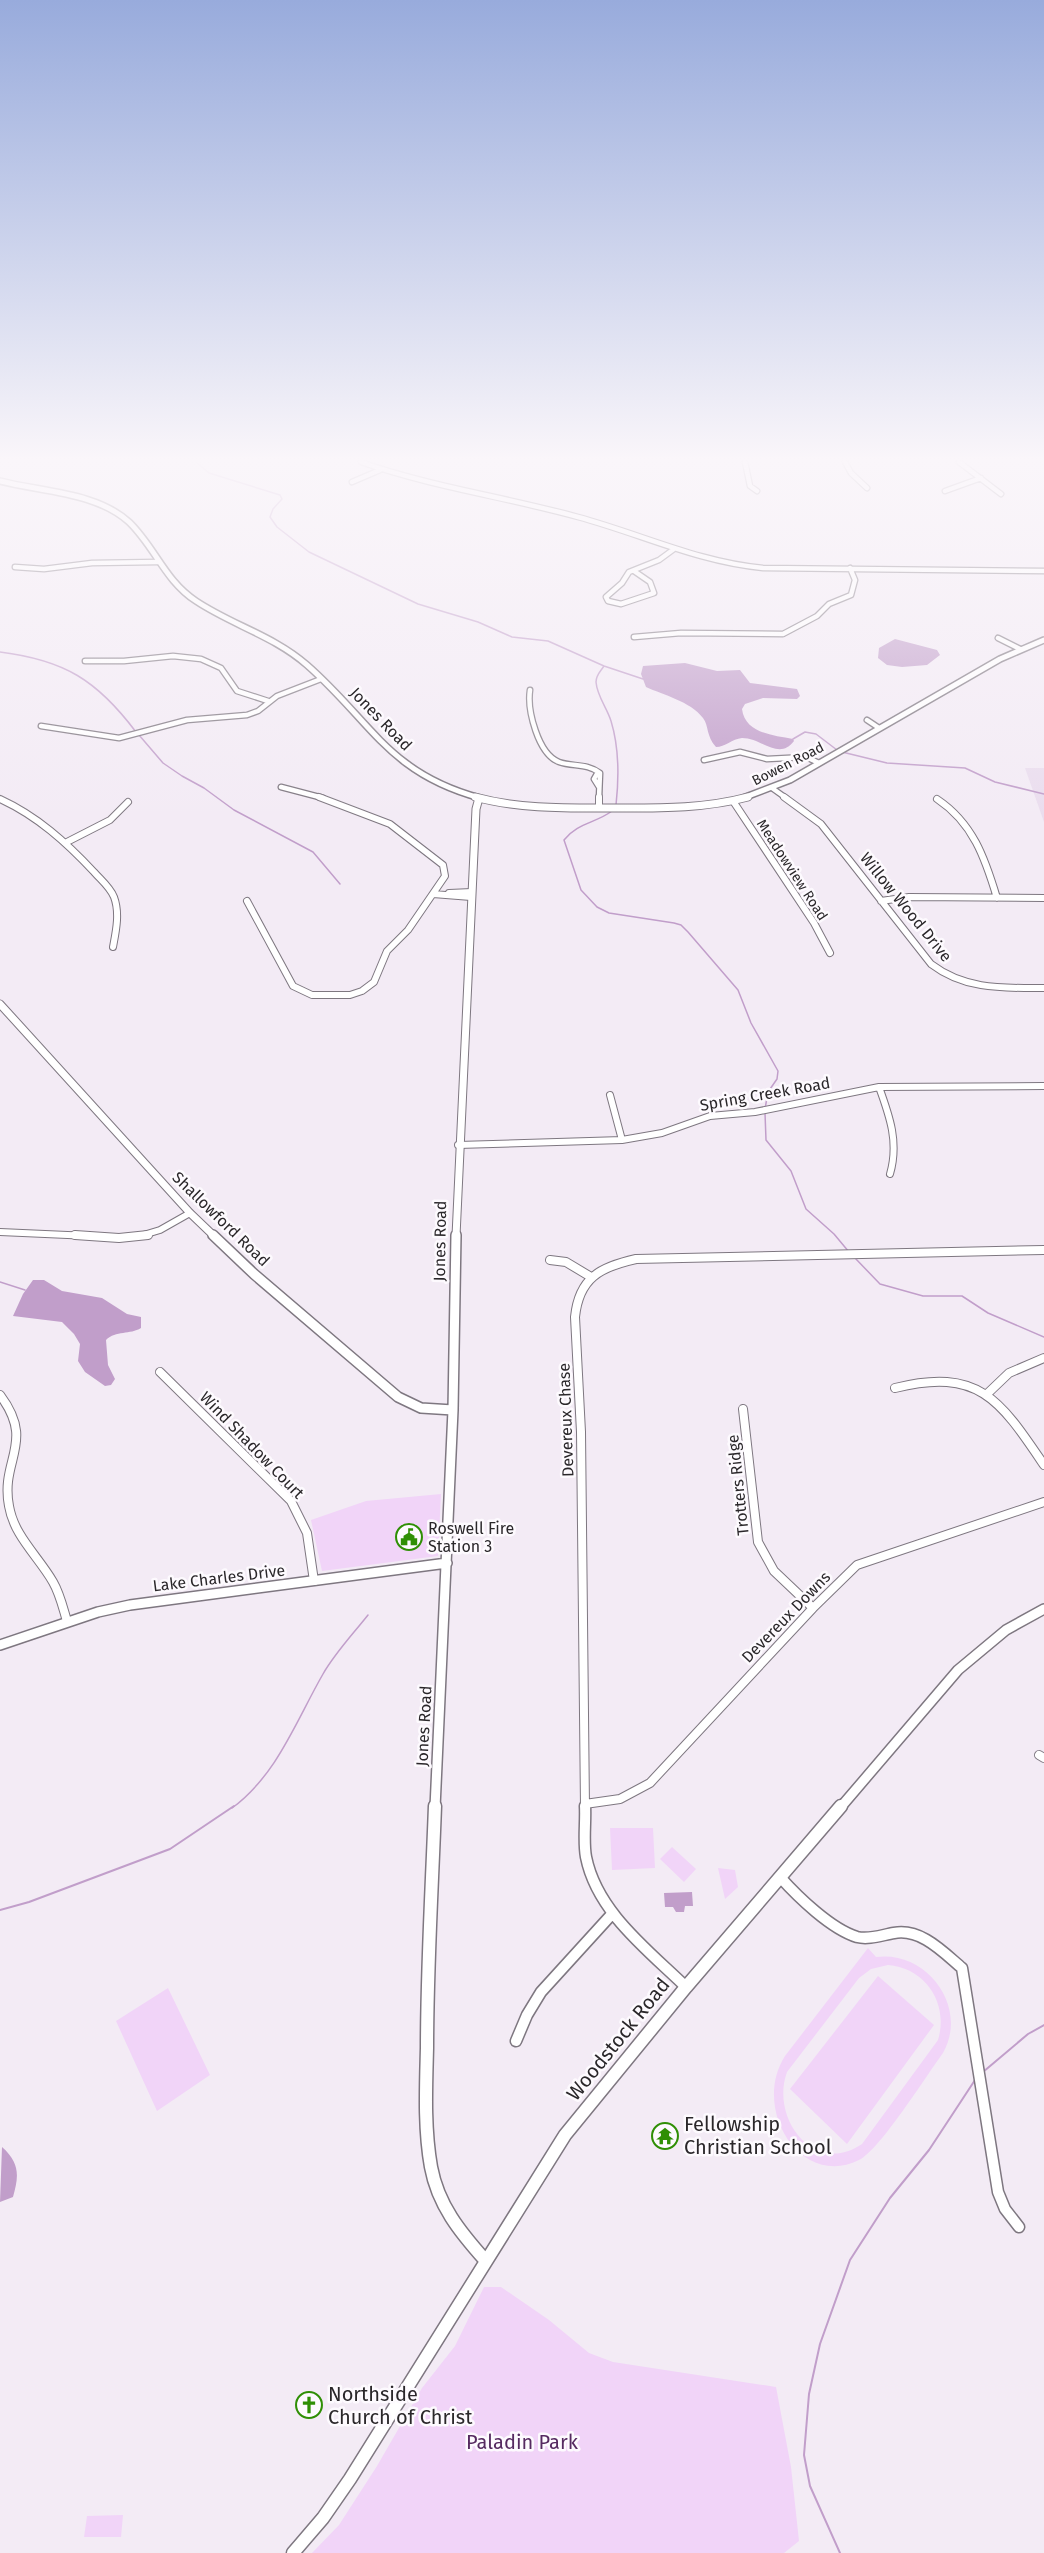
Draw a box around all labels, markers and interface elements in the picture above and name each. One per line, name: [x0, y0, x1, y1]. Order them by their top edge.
street label: Jones Road: [346, 683, 416, 755]
street label: Bowen Road: [749, 739, 827, 789]
street label: Meadowview Road: [753, 816, 831, 924]
street label: Willow Wood Drive: [856, 849, 956, 965]
street label: Spring Creek Road: [698, 1073, 832, 1115]
street label: Shallowford Road: [168, 1168, 274, 1270]
street label: Jones Road: [430, 1200, 450, 1282]
street label: Devereux Chase: [555, 1363, 577, 1477]
street label: Wind Shadow Court: [196, 1387, 308, 1503]
street label: Trotters Ridge: [723, 1434, 753, 1536]
place label: Roswell Fire Station 3: [428, 1519, 514, 1556]
public building icon: Roswell Fire Station 3: [394, 1522, 424, 1552]
street label: Lake Charles Drive: [152, 1560, 286, 1596]
street label: Devereux Downs: [738, 1568, 834, 1666]
street label: Jones Road: [412, 1685, 436, 1767]
street label: Woodstock Road: [561, 1973, 675, 2105]
place label: Fellowship Christian School: [684, 2112, 832, 2159]
temple icon: Fellowship Christian School: [650, 2121, 680, 2151]
place label: Northside Church of Christ: [328, 2382, 473, 2429]
church icon: Northside Church of Christ: [294, 2390, 324, 2420]
park label: Paladin Park: [466, 2430, 579, 2454]

